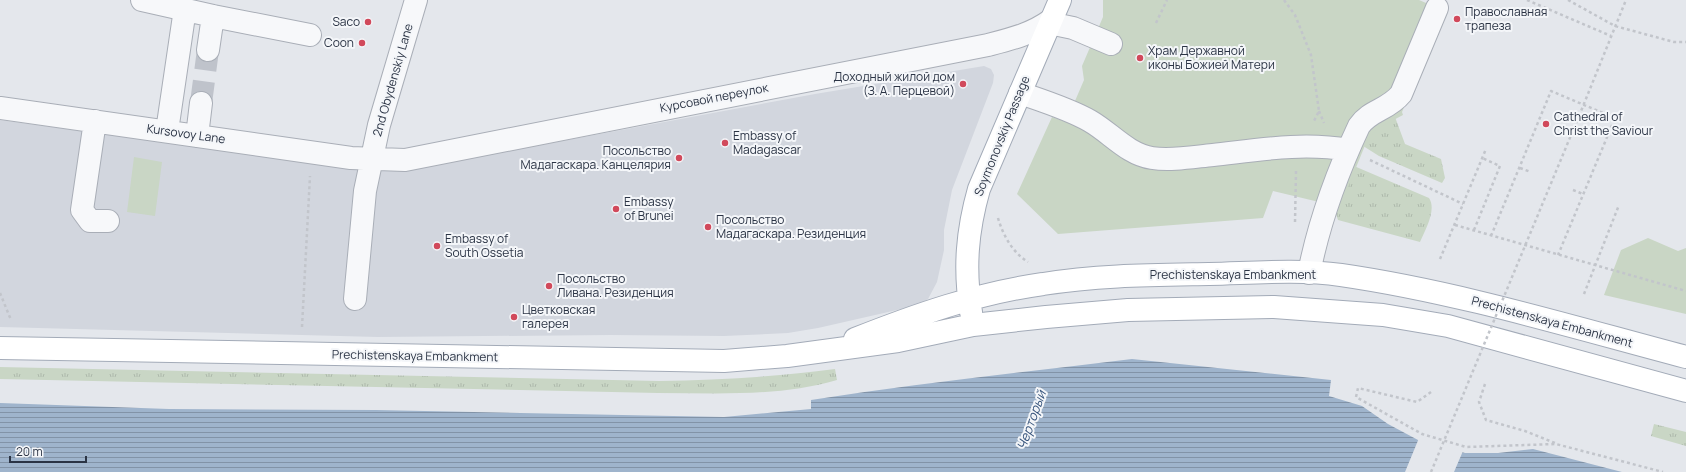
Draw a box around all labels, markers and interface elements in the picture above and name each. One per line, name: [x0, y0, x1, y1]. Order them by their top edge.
place label: Православная трапеза: [1465, 3, 1547, 34]
place label: Saco: [332, 13, 360, 30]
marker: Православная трапеза: [1452, 14, 1462, 24]
marker: Saco: [363, 17, 373, 27]
street label: 2nd Obydenskiy Lane: [368, 21, 417, 138]
place label: Coon: [324, 34, 354, 51]
marker: Coon: [357, 38, 367, 48]
place label: Храм Державной иконы Божией Матери: [1148, 42, 1275, 73]
marker: Храм Державной иконы Божией Матери: [1135, 53, 1145, 63]
place label: Доходный жилой дом (З. А. Перцевой): [833, 68, 955, 99]
street label: Soymonovskiy Passage: [970, 73, 1033, 199]
street label: Курсовой переулок: [658, 78, 771, 116]
marker: Доходный жилой дом (З. А. Перцевой): [958, 79, 968, 89]
place label: Cathedral of Christ the Saviour: [1554, 108, 1654, 139]
marker: Cathedral of Christ the Saviour: [1541, 119, 1551, 129]
street label: Kursovoy Lane: [146, 120, 227, 147]
place label: Embassy of Madagascar: [733, 127, 802, 158]
marker: Embassy of Madagascar: [720, 138, 730, 148]
place label: Посольство Мадагаскара. Канцелярия: [521, 142, 671, 173]
marker: Посольство Мадагаскара. Канцелярия: [674, 153, 684, 163]
place label: Embassy of Brunei: [624, 193, 674, 224]
marker: Embassy of Brunei: [611, 204, 621, 214]
place label: Посольство Мадагаскара. Резиденция: [716, 211, 866, 242]
marker: Посольство Мадагаскара. Резиденция: [703, 222, 713, 232]
place label: Embassy of South Ossetia: [445, 230, 524, 261]
marker: Embassy of South Ossetia: [432, 241, 442, 251]
street label: Prechistenskaya Embankment: [1150, 266, 1316, 283]
place label: Посольство Ливана. Резиденция: [557, 270, 674, 301]
marker: Посольство Ливана. Резиденция: [544, 281, 554, 291]
street label: Prechistenskaya Embankment: [1470, 292, 1635, 351]
place label: Цветковская галерея: [522, 301, 595, 332]
marker: Цветковская галерея: [509, 312, 519, 322]
street label: Prechistenskaya Embankment: [332, 346, 499, 365]
water label: Черторый: [1012, 386, 1051, 452]
scale bar: [10, 438, 86, 464]
text: 20 m: [16, 443, 43, 460]

